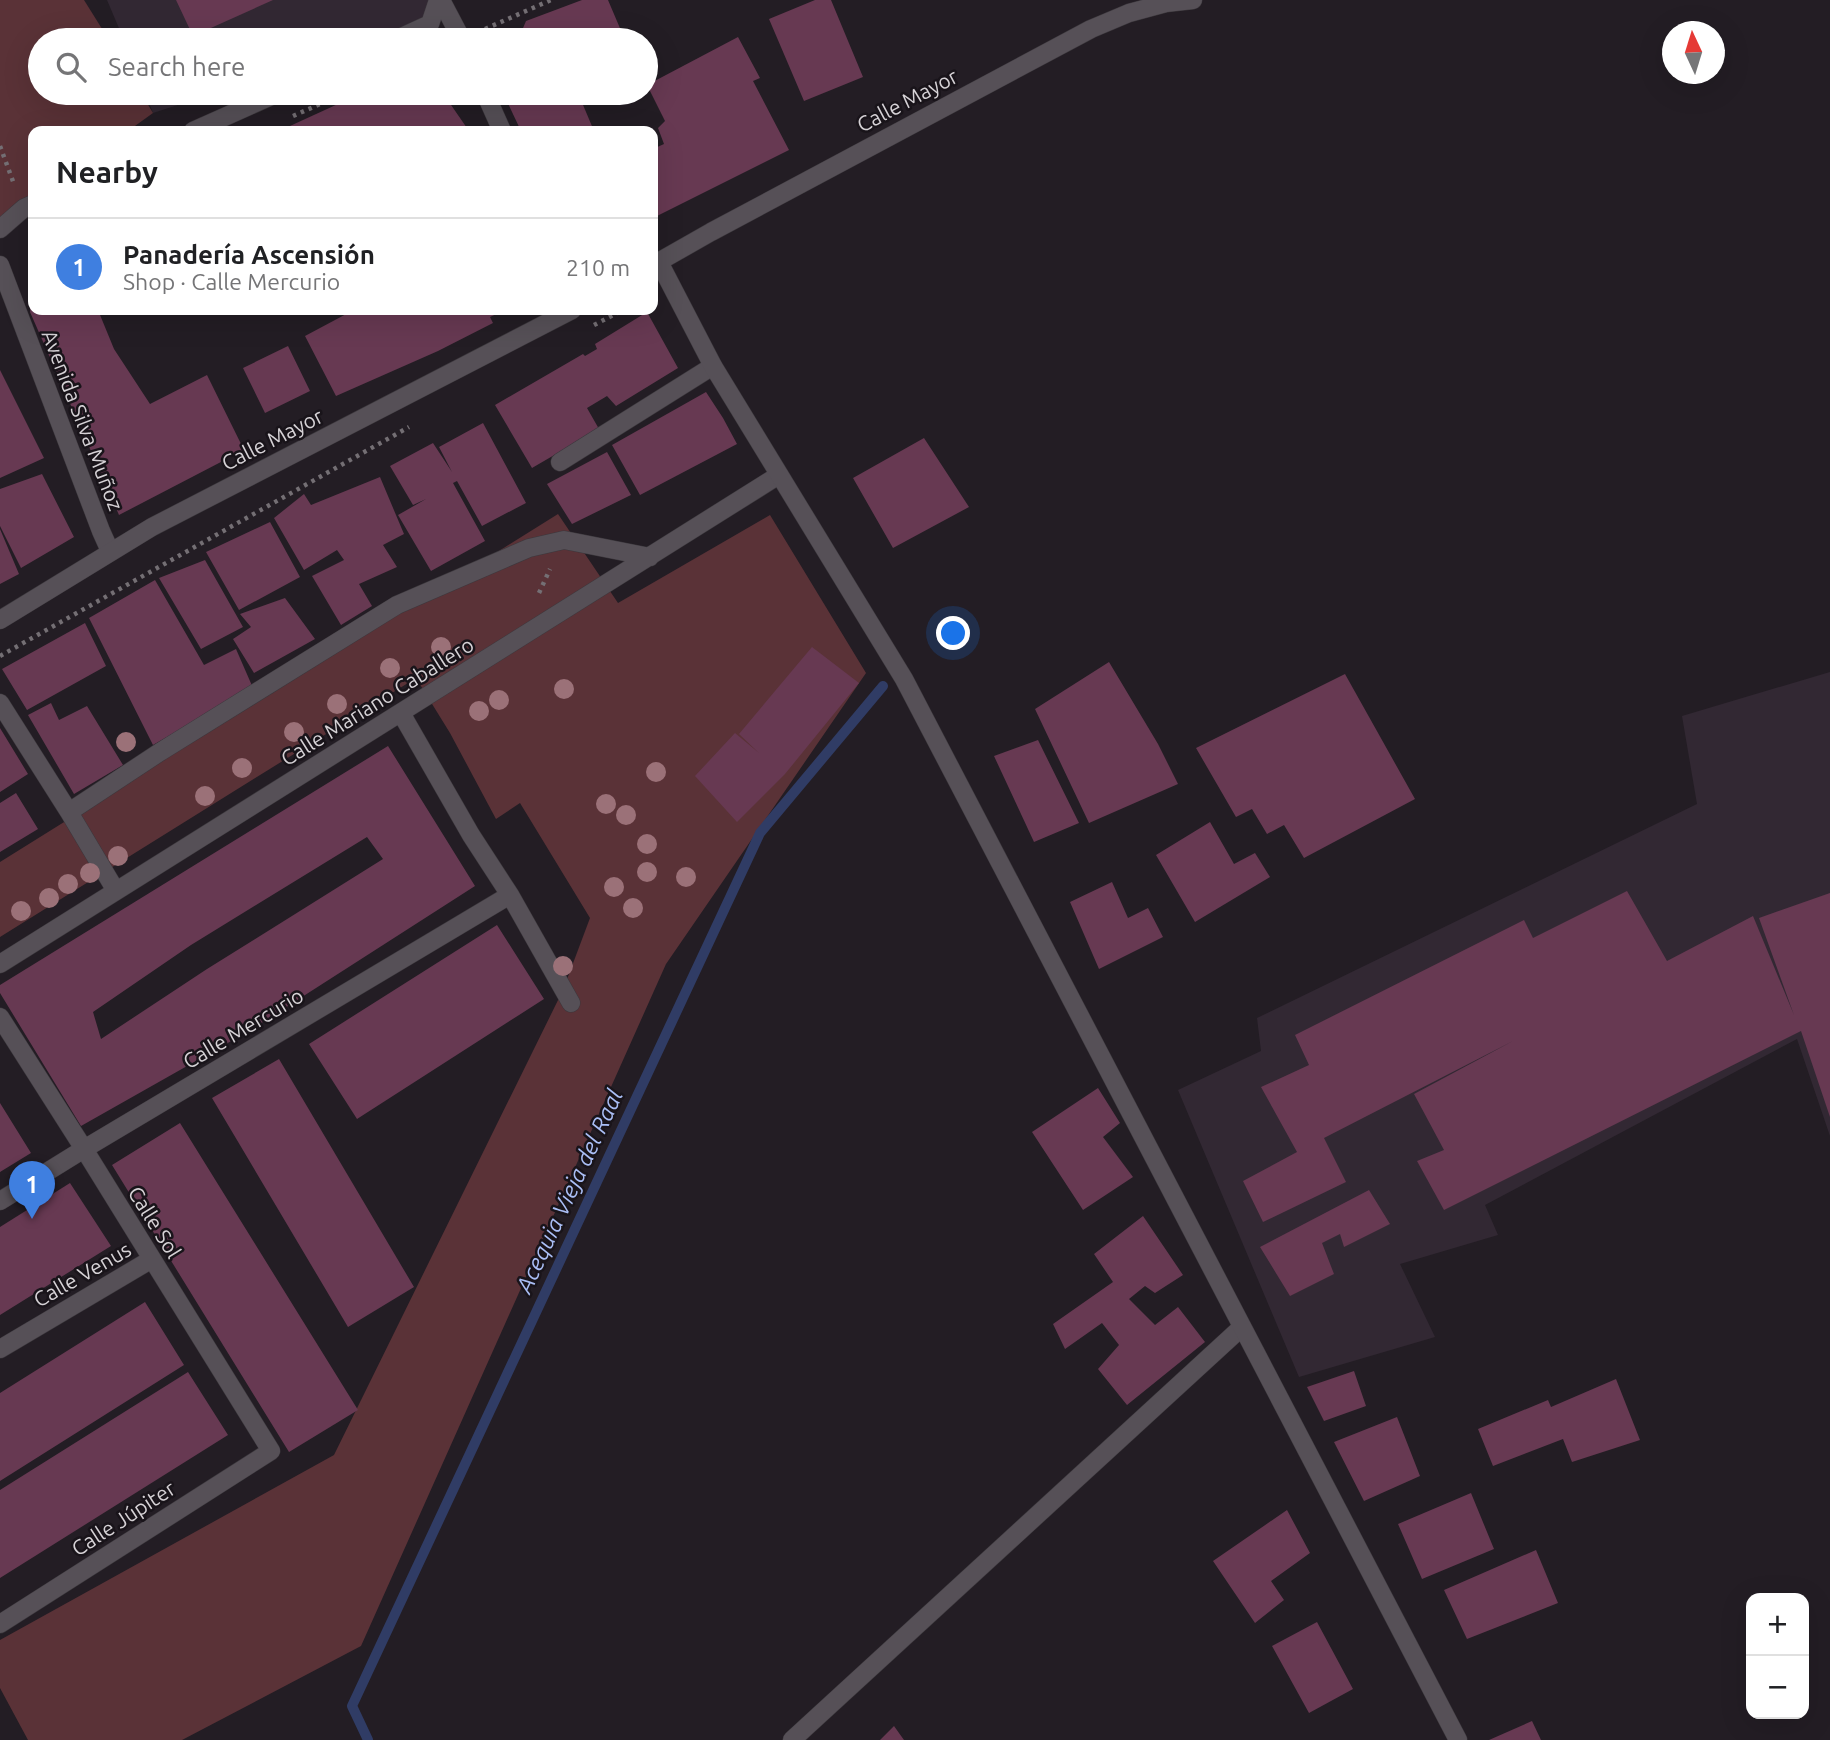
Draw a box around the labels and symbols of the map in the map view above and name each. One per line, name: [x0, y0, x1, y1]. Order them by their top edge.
north arrow: [1662, 21, 1725, 84]
street label: Calle Mayor: [853, 63, 961, 137]
street label: Avenida Silva Muñoz: [37, 326, 129, 514]
street label: Calle Mayor: [217, 403, 327, 475]
your location: [936, 616, 970, 650]
street label: Calle Mariano Caballero: [276, 632, 478, 770]
street label: Calle Mercurio: [179, 983, 307, 1073]
water label: Acequia Vieja del Raal: [510, 1085, 627, 1298]
pin: 1: [9, 1161, 55, 1219]
street label: Calle Sol: [124, 1182, 186, 1262]
street label: Calle Venus: [29, 1237, 135, 1311]
street label: Calle Júpiter: [67, 1476, 179, 1560]

